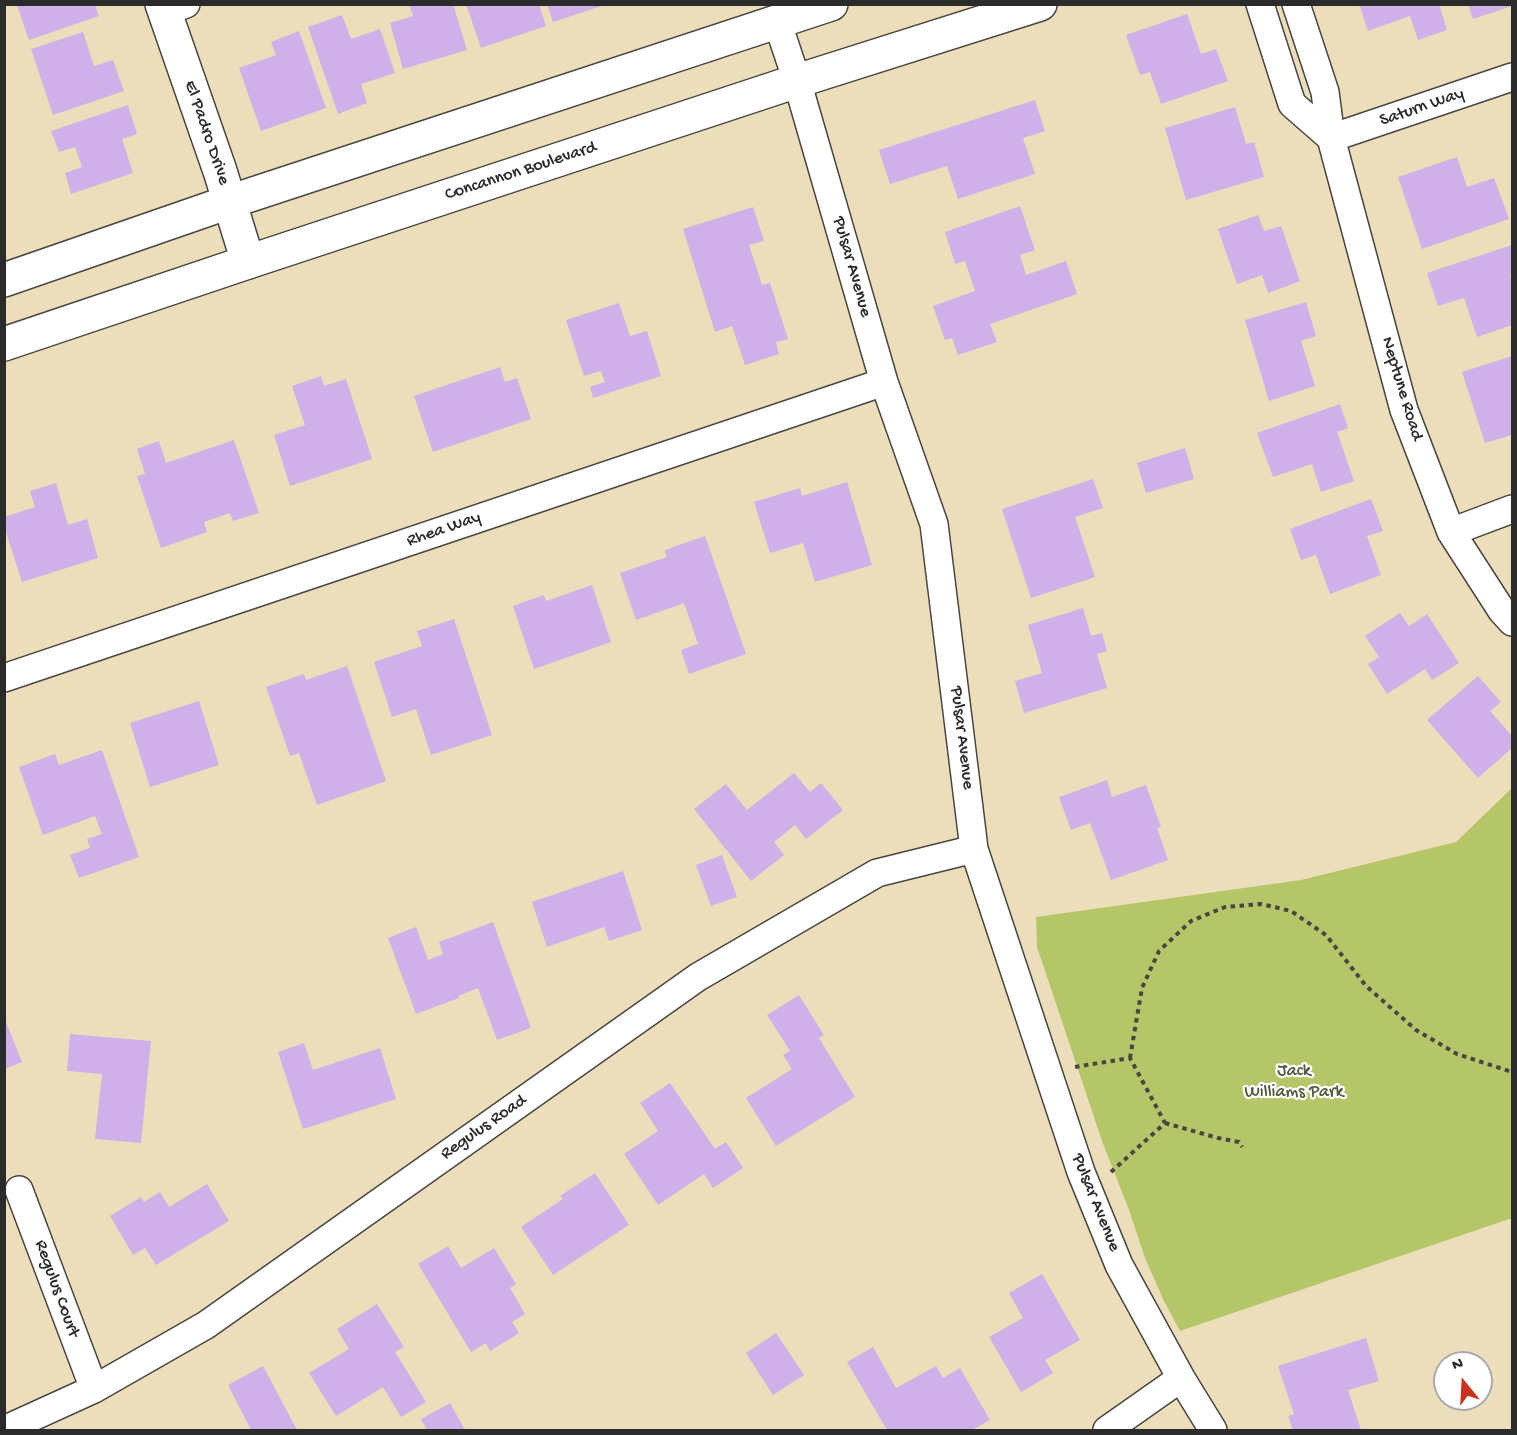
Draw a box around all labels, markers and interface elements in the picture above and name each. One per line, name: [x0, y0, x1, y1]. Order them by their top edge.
street label: El Padro Drive: [178, 78, 234, 188]
street label: Saturn Way: [1377, 84, 1467, 132]
street label: Concannon Boulevard: [442, 137, 600, 207]
street label: Pulsar Avenue: [826, 214, 876, 320]
street label: Neptune Road: [1375, 335, 1427, 443]
street label: Rhea Way: [404, 507, 484, 553]
street label: Pulsar Avenue: [944, 685, 978, 791]
park label: Jack Williams Park: [1244, 1061, 1344, 1104]
street label: Regulus Road: [437, 1090, 531, 1166]
street label: Pulsar Avenue: [1066, 1151, 1124, 1255]
street label: Regulus Court: [28, 1237, 84, 1341]
north arrow: [1433, 1351, 1493, 1411]
text: N: [1450, 1355, 1466, 1376]

